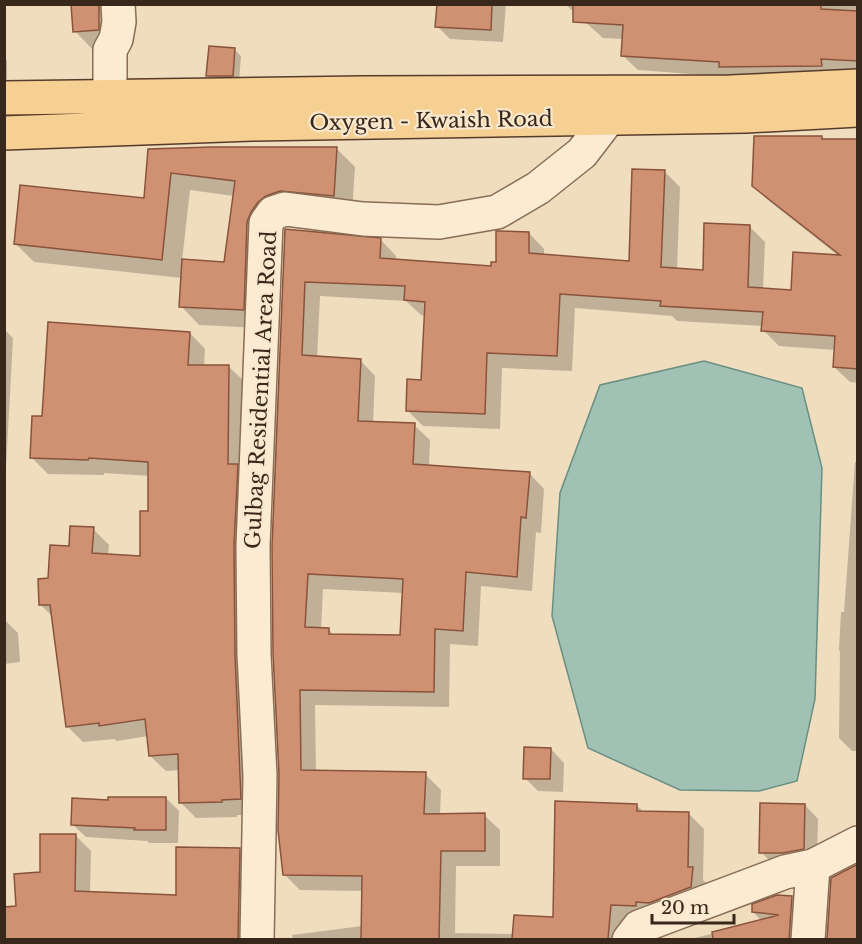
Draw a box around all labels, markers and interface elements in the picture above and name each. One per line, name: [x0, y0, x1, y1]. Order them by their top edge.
street label: Oxygen - Kwaish Road: [309, 106, 553, 136]
street label: Gulbag Residential Area Road: [240, 230, 282, 550]
scale bar: [652, 887, 734, 925]
text: 20 m: [661, 897, 709, 919]

